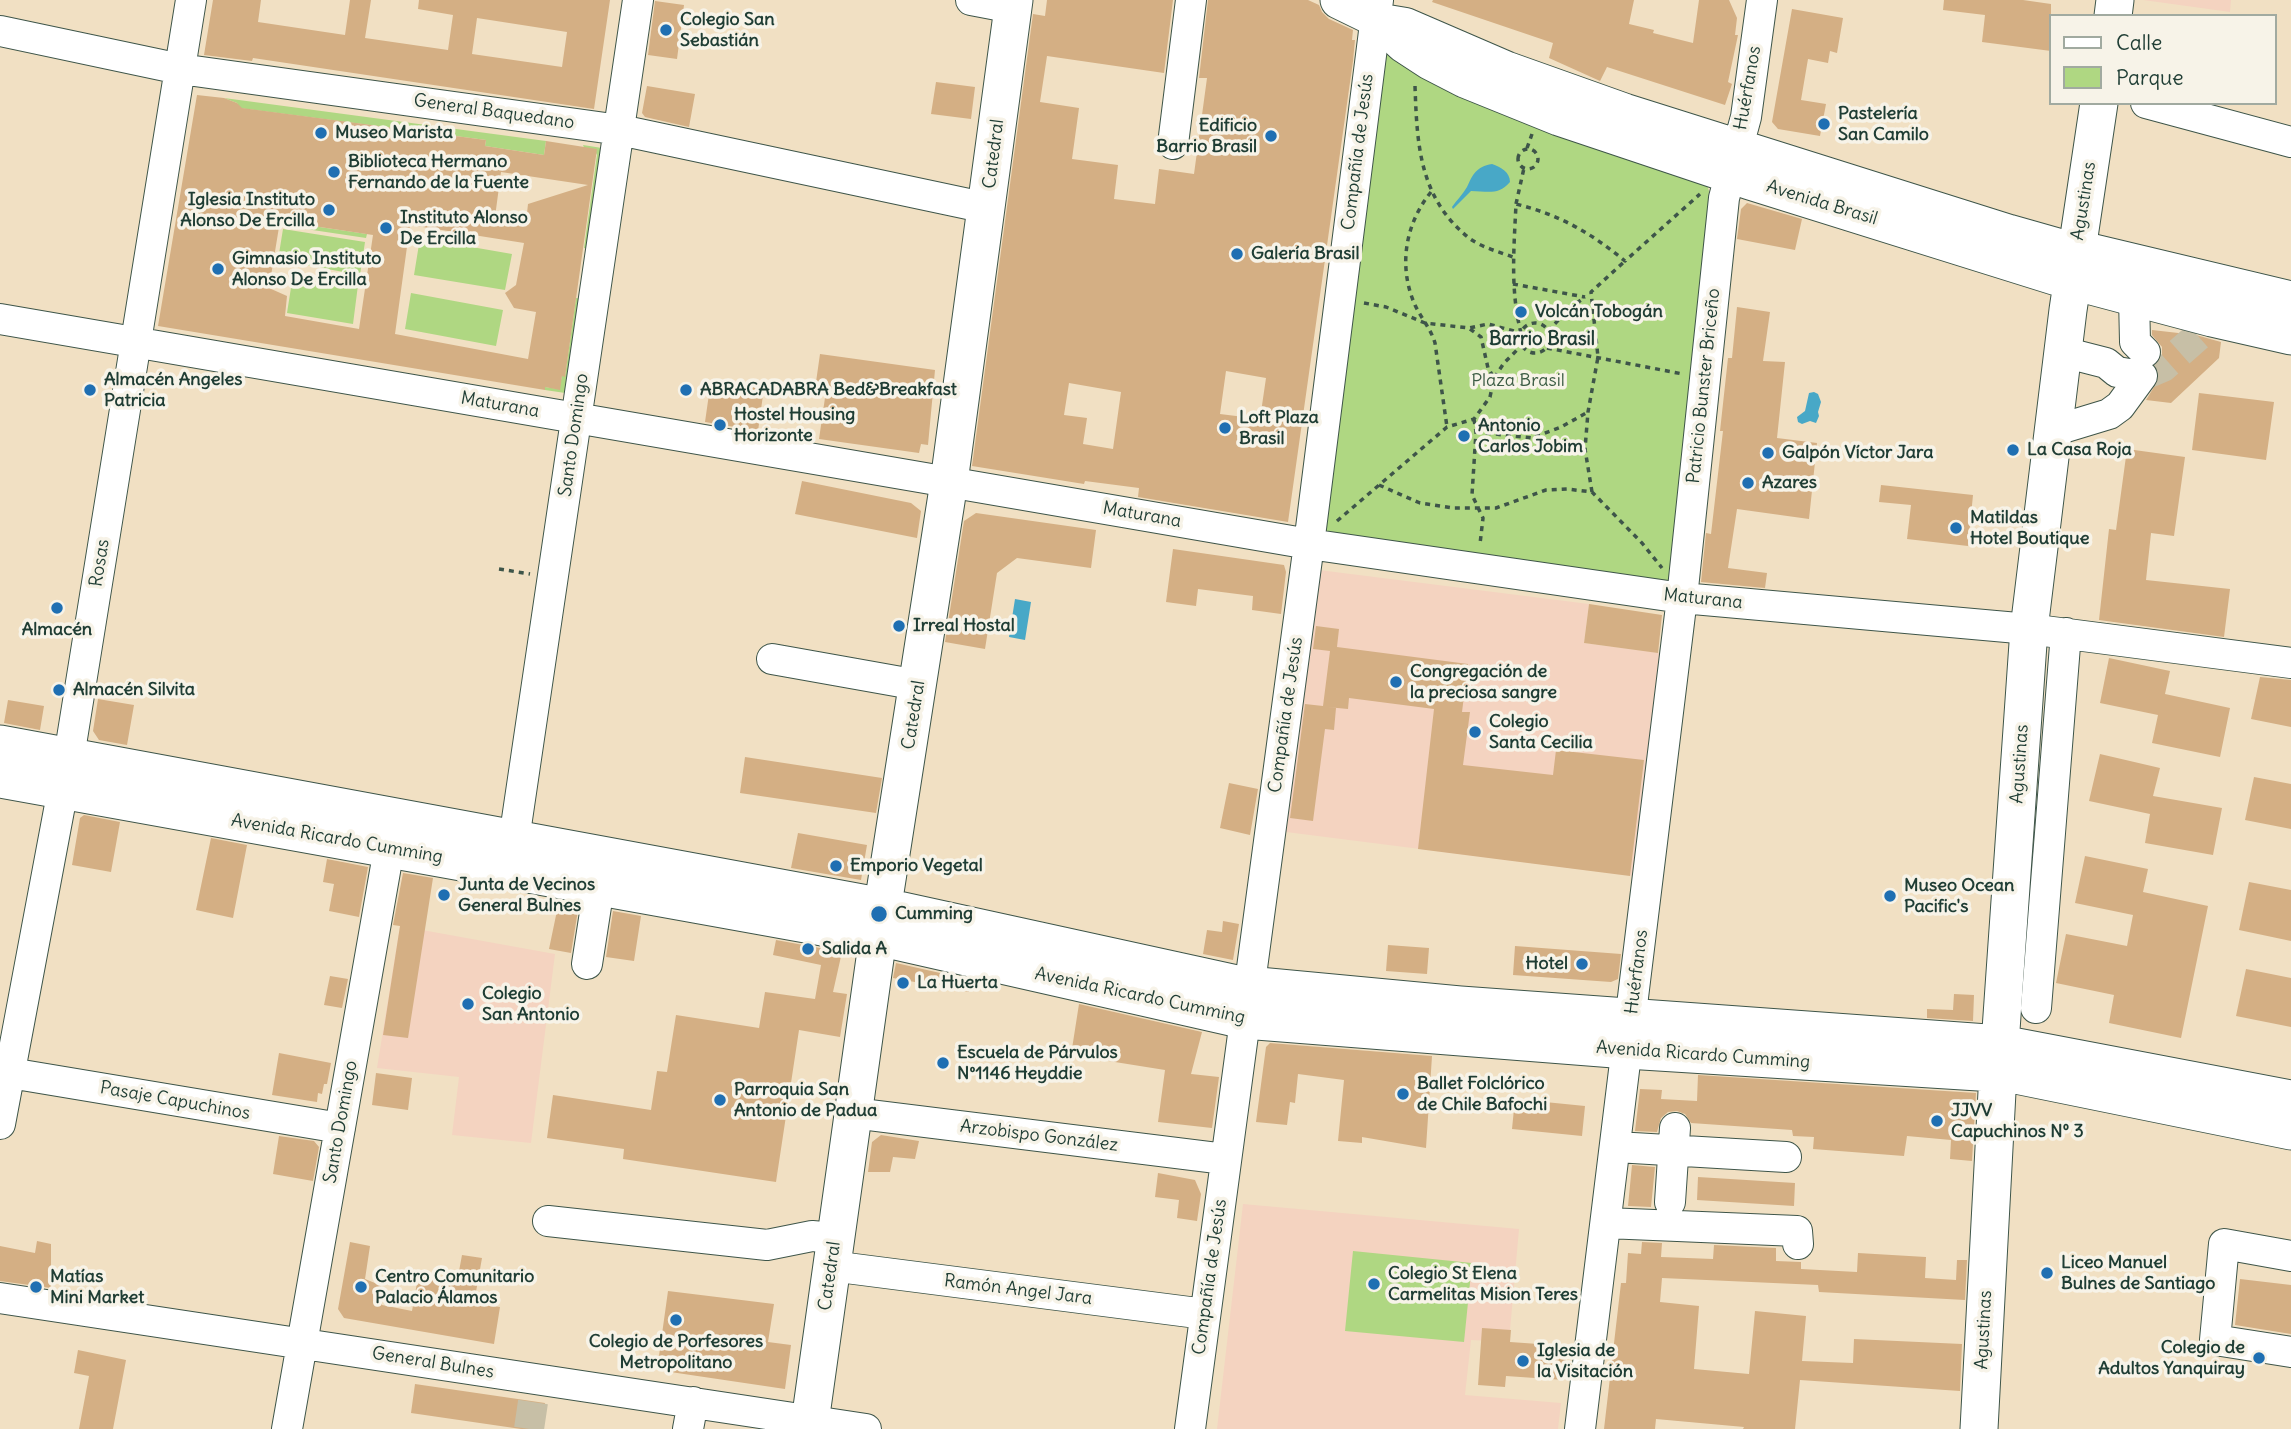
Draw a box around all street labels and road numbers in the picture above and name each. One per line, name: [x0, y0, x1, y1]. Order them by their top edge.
street label: Huérfanos: [1730, 44, 1766, 132]
street label: Compañía de Jesús: [1338, 73, 1378, 231]
street label: General Baquedano: [412, 90, 576, 134]
street label: Catedral: [979, 118, 1009, 190]
street label: Agustinas: [2067, 160, 2101, 242]
street label: Avenida Brasil: [1764, 176, 1880, 230]
street label: Patricio Bunster Briceño: [1683, 287, 1725, 485]
street label: Santo Domingo: [555, 372, 593, 498]
street label: Maturana: [459, 387, 541, 423]
street label: Maturana: [1101, 497, 1183, 533]
street label: Rosas: [86, 538, 114, 588]
street label: Maturana: [1662, 584, 1744, 614]
street label: Compañía de Jesús: [1264, 636, 1308, 794]
street label: Catedral: [898, 679, 930, 751]
street label: Agustinas: [2006, 724, 2034, 804]
street label: Avenida Ricardo Cumming: [229, 810, 445, 868]
street label: Huérfanos: [1621, 928, 1653, 1016]
street label: Avenida Ricardo Cumming: [1033, 963, 1247, 1029]
street label: Avenida Ricardo Cumming: [1595, 1037, 1811, 1073]
street label: Santo Domingo: [320, 1059, 362, 1185]
street label: Pasaje Capuchinos: [98, 1077, 252, 1125]
street label: Arzobispo González: [959, 1116, 1119, 1156]
street label: Compañía de Jesús: [1188, 1198, 1232, 1356]
street label: Catedral: [814, 1240, 846, 1312]
street label: Ramón Angel Jara: [943, 1270, 1093, 1310]
street label: Agustinas: [1971, 1290, 1997, 1370]
street label: General Bulnes: [370, 1343, 496, 1383]

